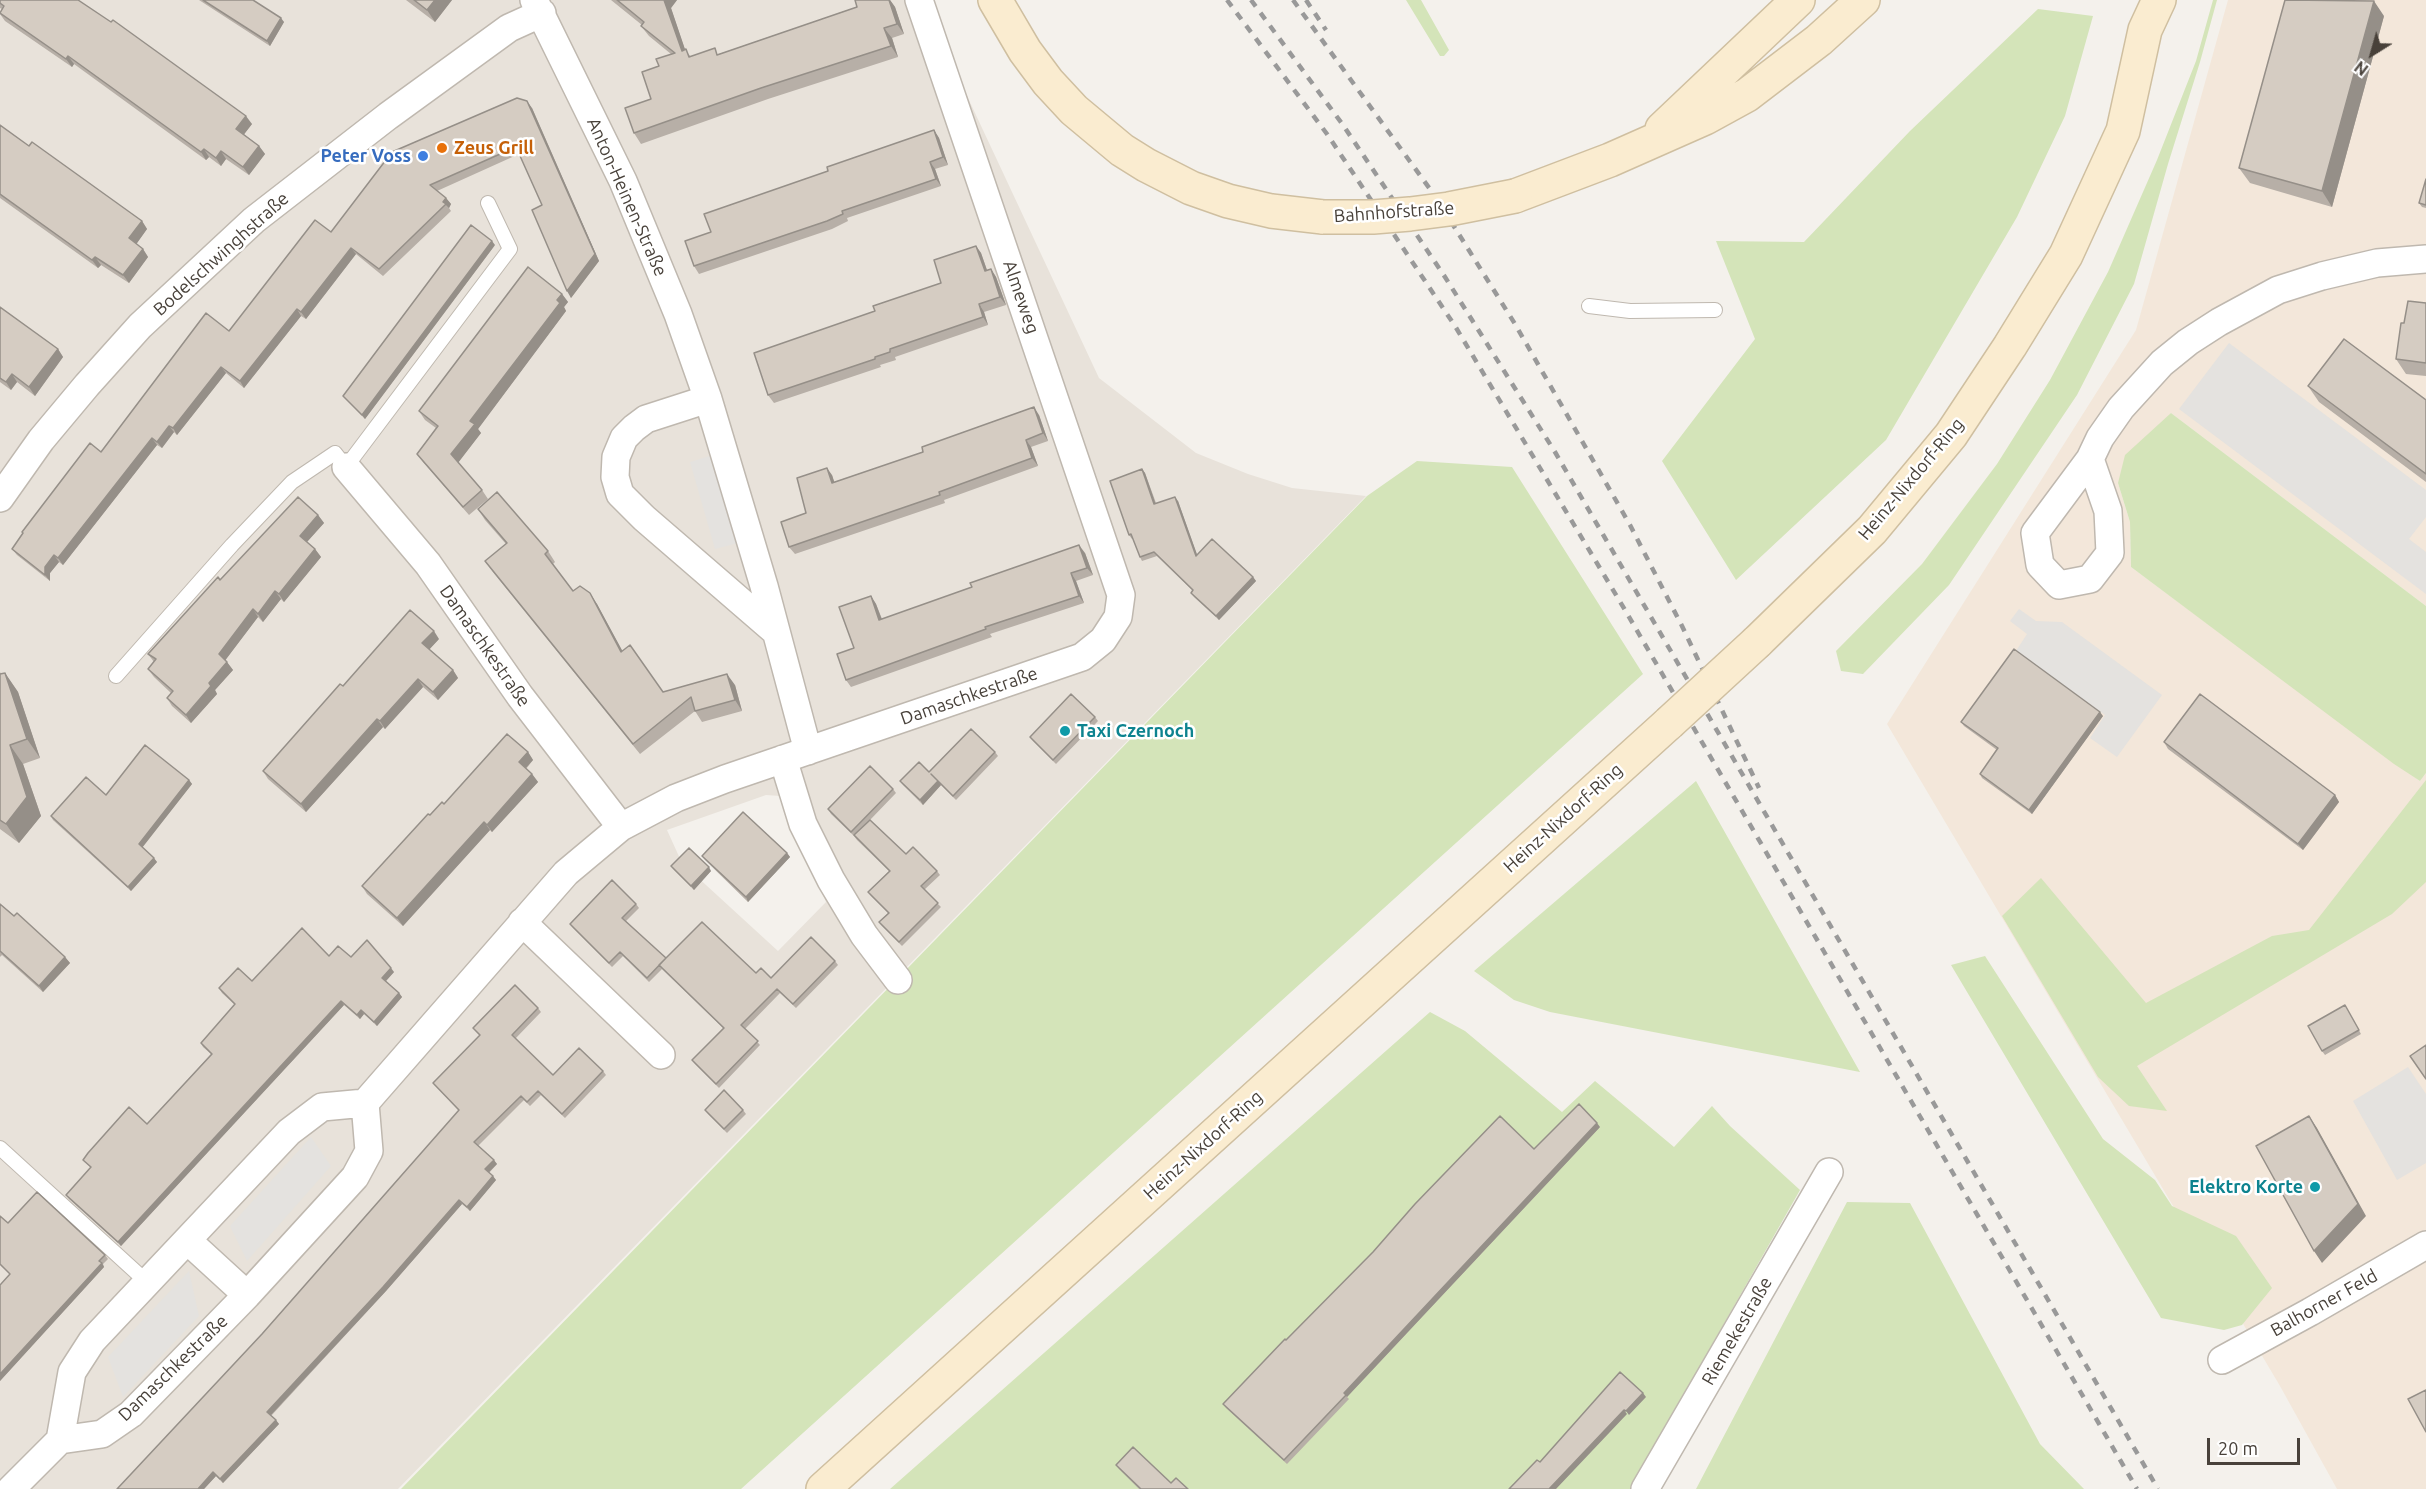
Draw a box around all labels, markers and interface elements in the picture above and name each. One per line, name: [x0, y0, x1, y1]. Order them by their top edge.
north arrow: [2342, 24, 2402, 84]
text: N: [2351, 58, 2371, 79]
street label: Anton-Heinen-Straße: [582, 115, 672, 279]
place label: Zeus Grill: [454, 137, 534, 159]
marker: Zeus Grill: [435, 141, 449, 155]
place label: Peter Voss: [320, 145, 411, 167]
marker: Peter Voss: [416, 149, 430, 163]
street label: Bodelschwinghstraße: [149, 188, 293, 320]
street label: Bahnhofstraße: [1333, 197, 1455, 227]
street label: Almeweg: [998, 257, 1044, 337]
street label: Heinz-Nixdorf-Ring: [1854, 414, 1968, 544]
street label: Damaschkestraße: [435, 581, 535, 711]
street label: Damaschkestraße: [898, 662, 1040, 730]
place label: Taxi Czernoch: [1077, 720, 1194, 742]
marker: Taxi Czernoch: [1058, 724, 1072, 738]
street label: Heinz-Nixdorf-Ring: [1499, 759, 1627, 877]
street label: Heinz-Nixdorf-Ring: [1139, 1086, 1267, 1204]
place label: Elektro Korte: [2189, 1176, 2303, 1198]
marker: Elektro Korte: [2308, 1180, 2322, 1194]
street label: Balhorner Feld: [2267, 1265, 2381, 1341]
street label: Riemekestraße: [1697, 1273, 1777, 1389]
street label: Damaschkestraße: [114, 1310, 232, 1426]
scale bar: [2210, 1426, 2303, 1464]
text: 20 m: [2218, 1438, 2258, 1458]

